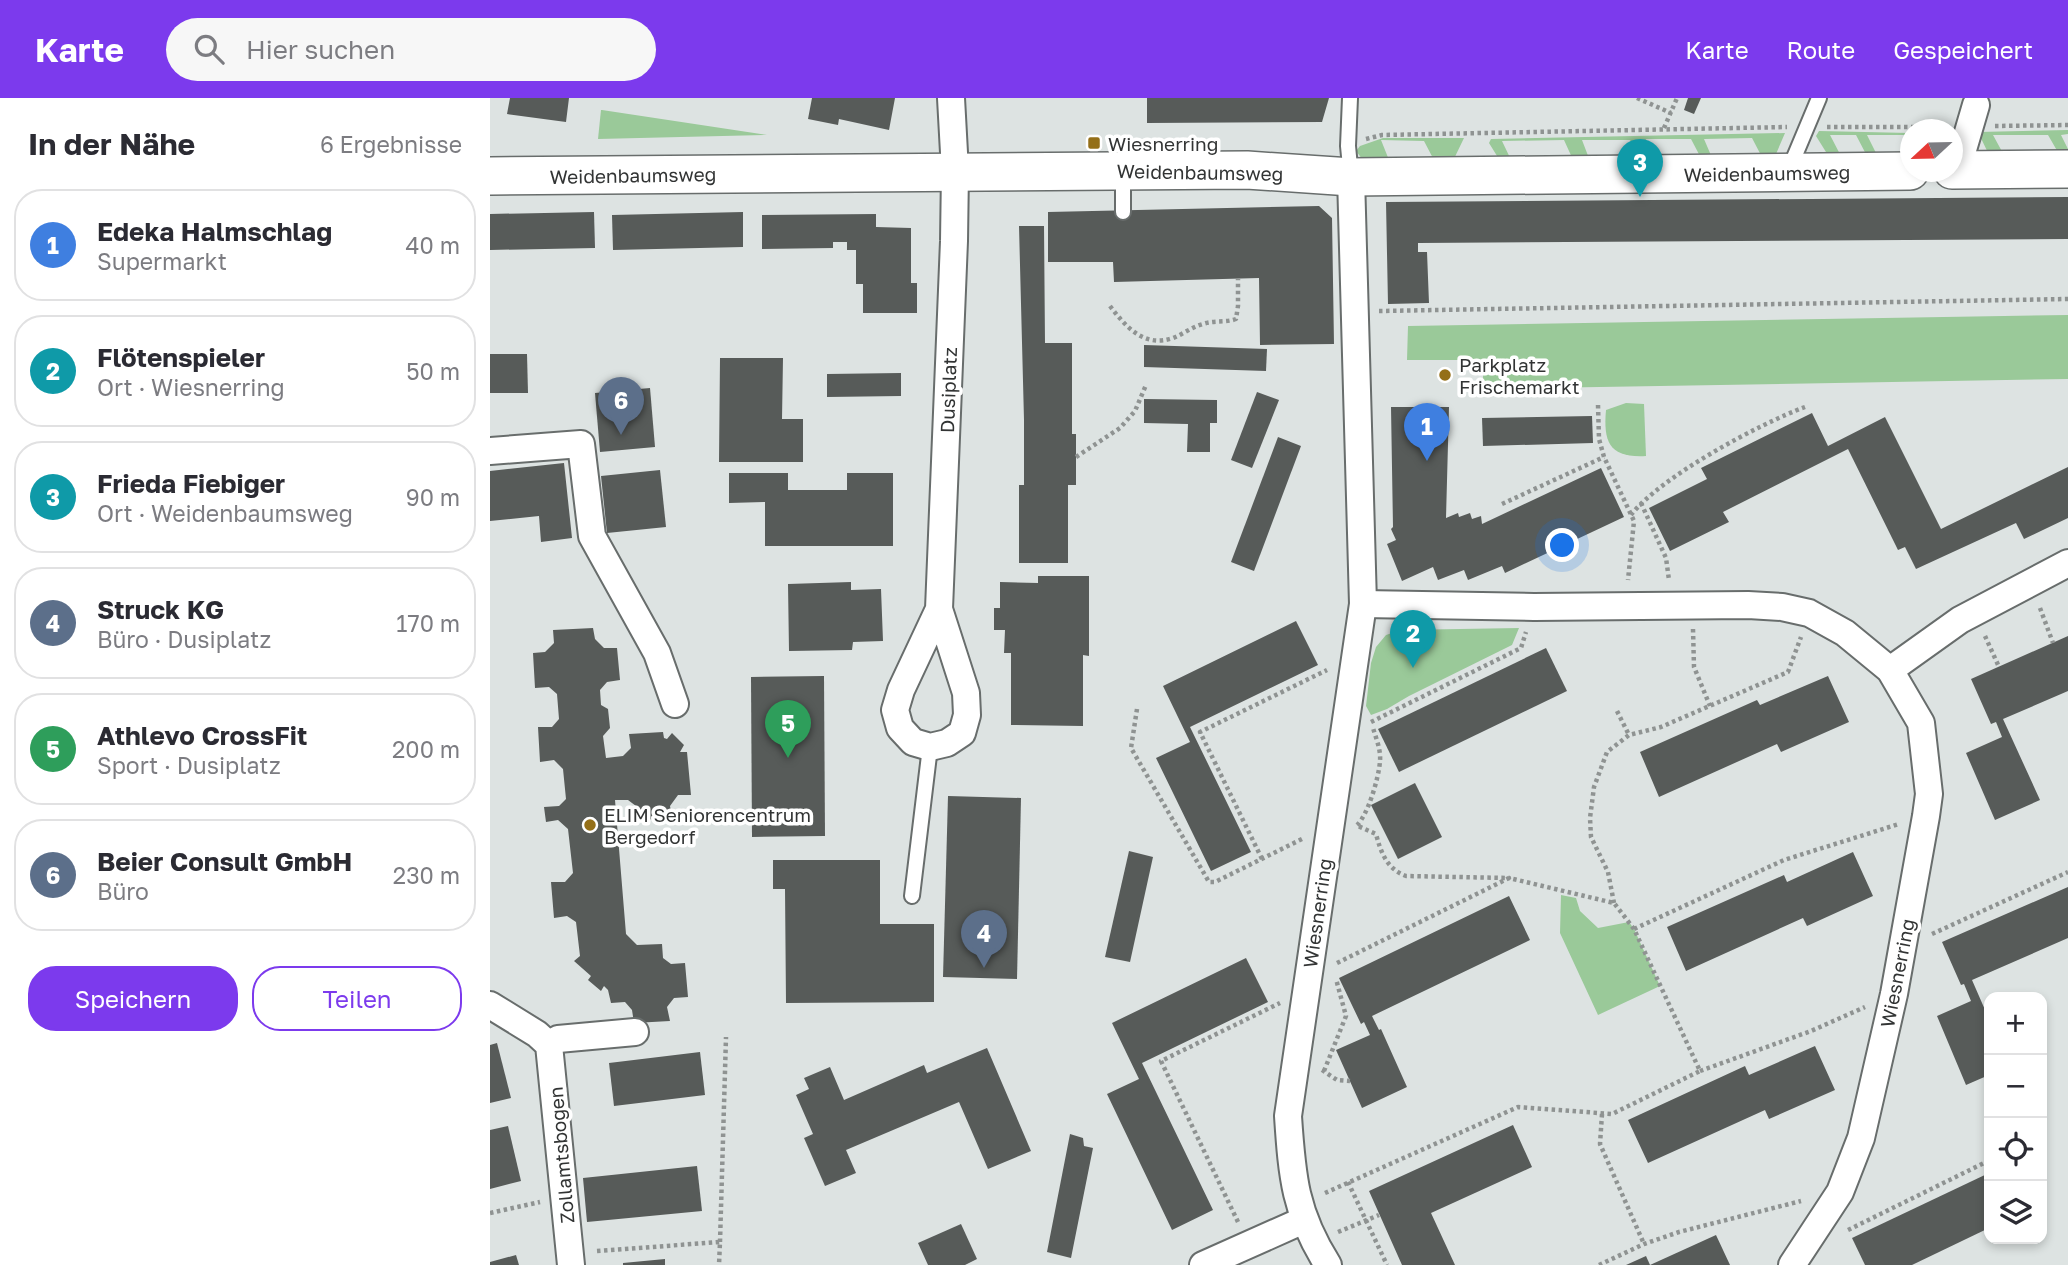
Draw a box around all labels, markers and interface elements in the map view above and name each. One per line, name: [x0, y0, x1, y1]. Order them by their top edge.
search box: [166, 18, 656, 81]
text: Karte: [35, 30, 124, 69]
icon: search: [190, 30, 228, 68]
text: Hier suchen: [246, 34, 395, 65]
text: Karte: [1685, 35, 1749, 64]
text: Route: [1787, 35, 1855, 64]
text: Gespeichert: [1893, 35, 2033, 64]
north arrow: [1900, 119, 1963, 182]
text: In der Nähe: [28, 126, 195, 162]
text: 6 Ergebnisse: [320, 130, 462, 158]
place label: Wiesnerring: [1108, 132, 1218, 155]
marker: Wiesnerring: [1086, 135, 1102, 151]
pin: 3: [1617, 139, 1663, 197]
street label: Weidenbaumsweg: [1116, 159, 1284, 185]
street label: Weidenbaumsweg: [1683, 160, 1851, 186]
street label: Weidenbaumsweg: [549, 162, 717, 188]
text: Edeka Halmschlag: [97, 216, 332, 247]
text: 1: [47, 231, 59, 259]
text: 40 m: [406, 231, 460, 259]
text: Supermarkt: [97, 247, 227, 275]
text: Flötenspieler: [97, 342, 265, 373]
street label: Dusiplatz: [935, 347, 961, 433]
place label: Parkplatz Frischemarkt: [1459, 353, 1580, 398]
text: 2: [46, 357, 60, 385]
text: 50 m: [406, 357, 460, 385]
marker: Parkplatz Frischemarkt: [1437, 367, 1453, 383]
text: Ort · Wiesnerring: [97, 373, 285, 401]
pin: 6: [598, 377, 644, 435]
pin: 1: [1404, 403, 1450, 461]
text: Frieda Fiebiger: [97, 468, 285, 499]
text: 3: [46, 483, 60, 511]
text: 90 m: [406, 483, 460, 511]
text: Ort · Weidenbaumsweg: [97, 499, 353, 527]
your location: [1545, 528, 1579, 562]
text: Struck KG: [97, 594, 224, 625]
text: 4: [46, 609, 60, 637]
text: 170 m: [396, 609, 460, 637]
pin: 2: [1390, 610, 1436, 668]
text: Büro · Dusiplatz: [97, 625, 271, 653]
pin: 5: [765, 700, 811, 758]
text: Athlevo CrossFit: [97, 720, 307, 751]
text: 5: [46, 735, 60, 763]
text: 200 m: [392, 735, 460, 763]
text: Sport · Dusiplatz: [97, 751, 281, 779]
place label: ELIM Seniorencentrum Bergedorf: [604, 803, 811, 848]
marker: ELIM Seniorencentrum Bergedorf: [582, 817, 598, 833]
text: Beier Consult GmbH: [97, 846, 352, 877]
street label: Wiesnerring: [1298, 857, 1336, 969]
text: 6: [46, 861, 60, 889]
text: 230 m: [393, 861, 460, 889]
text: Büro: [97, 877, 149, 905]
pin: 4: [961, 910, 1007, 968]
street label: Wiesnerring: [1875, 917, 1919, 1029]
button: Speichern: [28, 966, 238, 1031]
button: Teilen: [252, 966, 462, 1031]
map controls: [1984, 992, 2047, 1244]
button: +: [1984, 992, 2047, 1055]
button: −: [1984, 1055, 2047, 1118]
street label: Zollamtsbogen: [544, 1086, 578, 1224]
button: locate: [1984, 1118, 2047, 1181]
button: layers: [1984, 1181, 2047, 1244]

